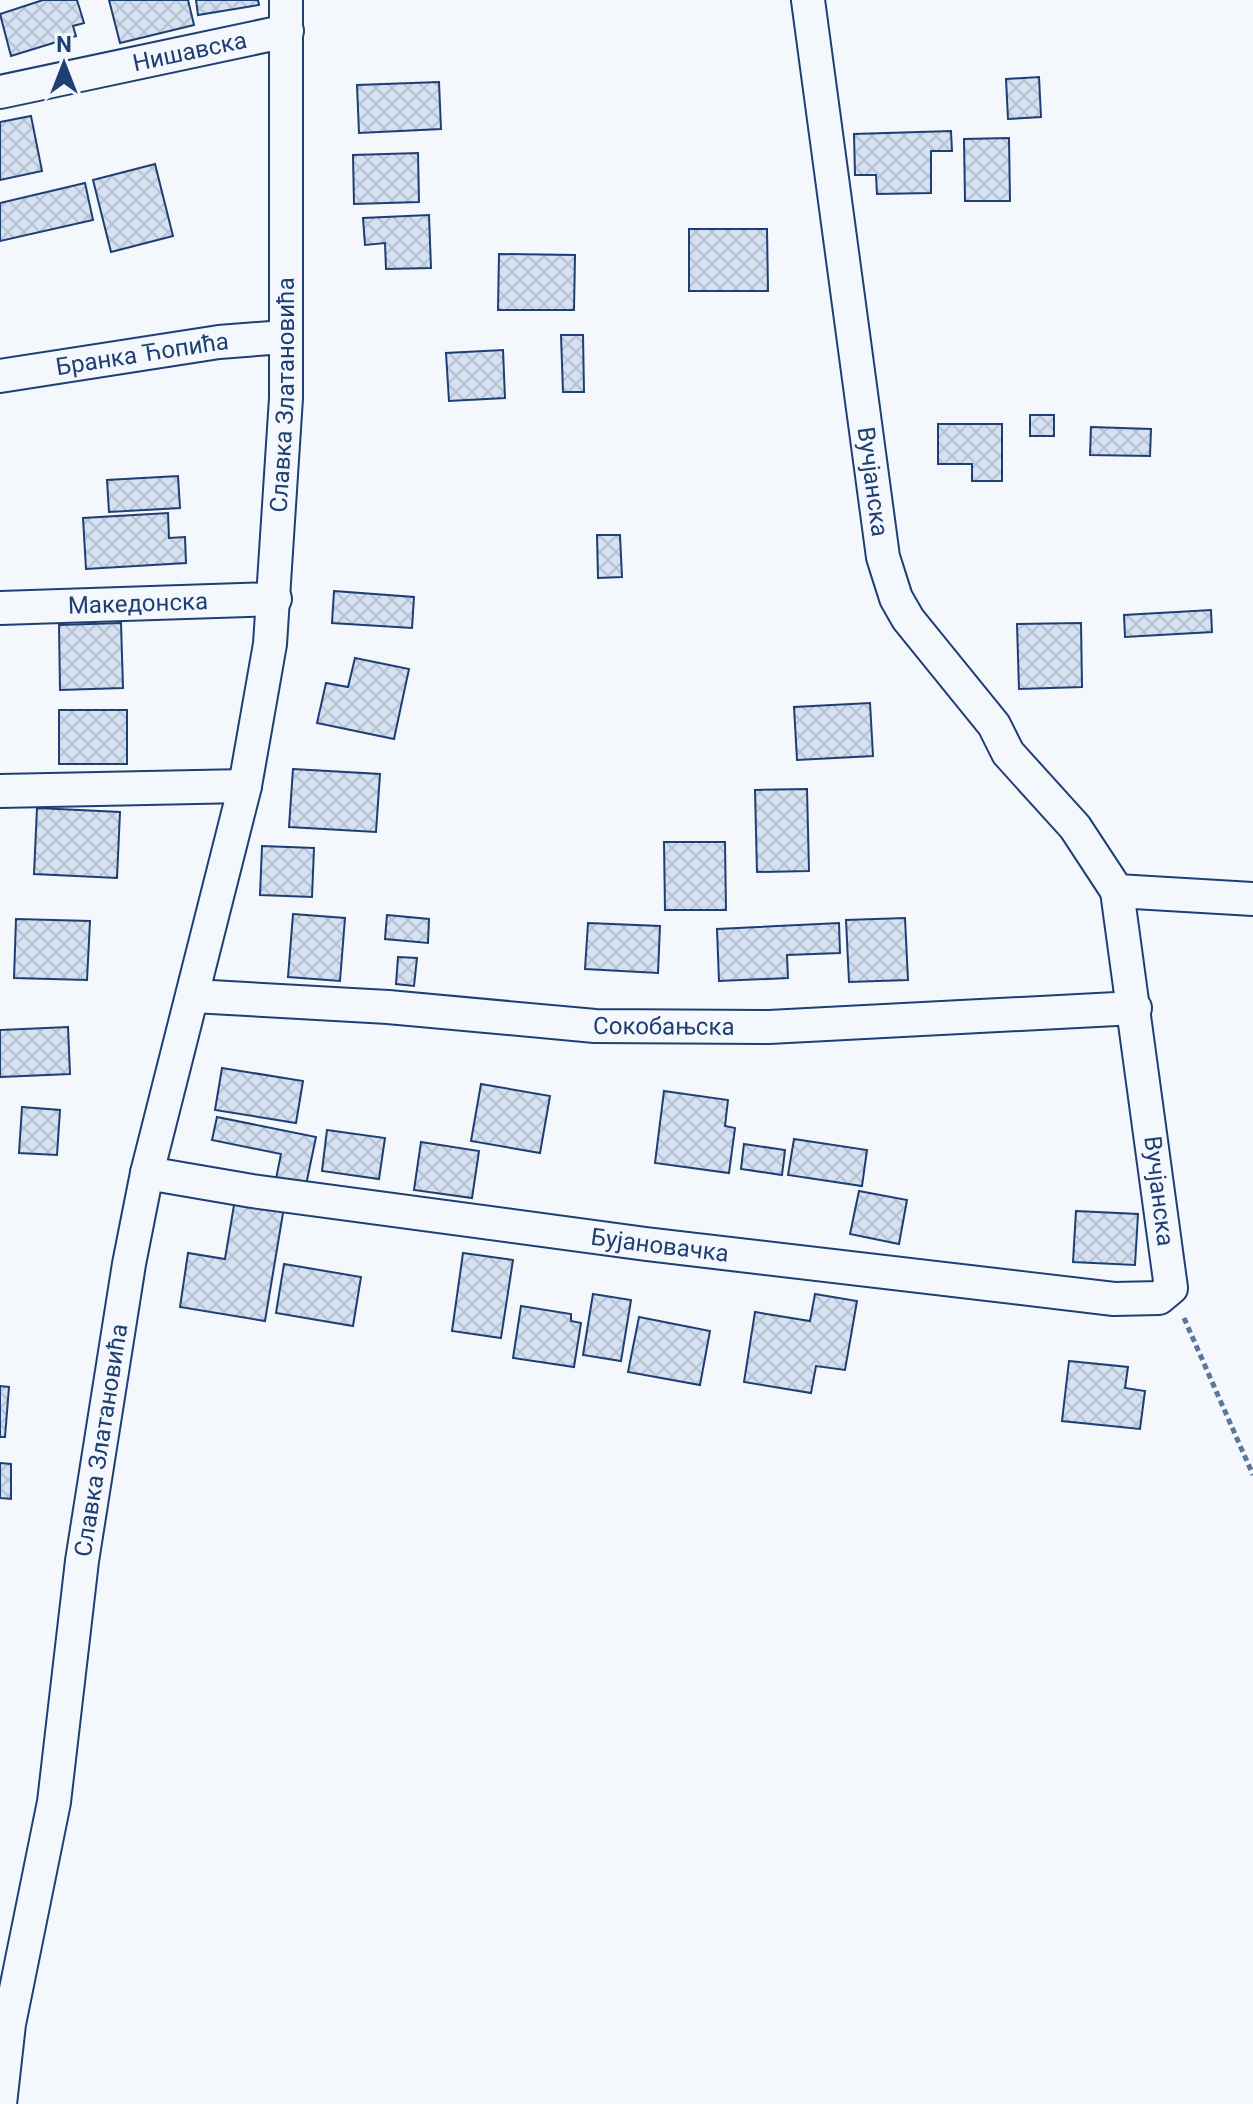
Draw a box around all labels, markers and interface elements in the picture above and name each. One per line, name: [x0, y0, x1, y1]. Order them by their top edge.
north arrow: [24, 24, 104, 104]
street label: Нишавска: [130, 26, 249, 77]
text: N: [56, 32, 72, 57]
street label: Славка Златановића: [265, 277, 300, 513]
street label: Бранка Ћопића: [54, 327, 230, 381]
street label: Вучјанска: [852, 425, 894, 538]
street label: Македонска: [67, 587, 208, 620]
street label: Сокобањска: [593, 1012, 735, 1041]
street label: Вучјанска: [1138, 1134, 1180, 1248]
street label: Бујановачка: [589, 1223, 730, 1268]
street label: Славка Златановића: [69, 1322, 133, 1559]

